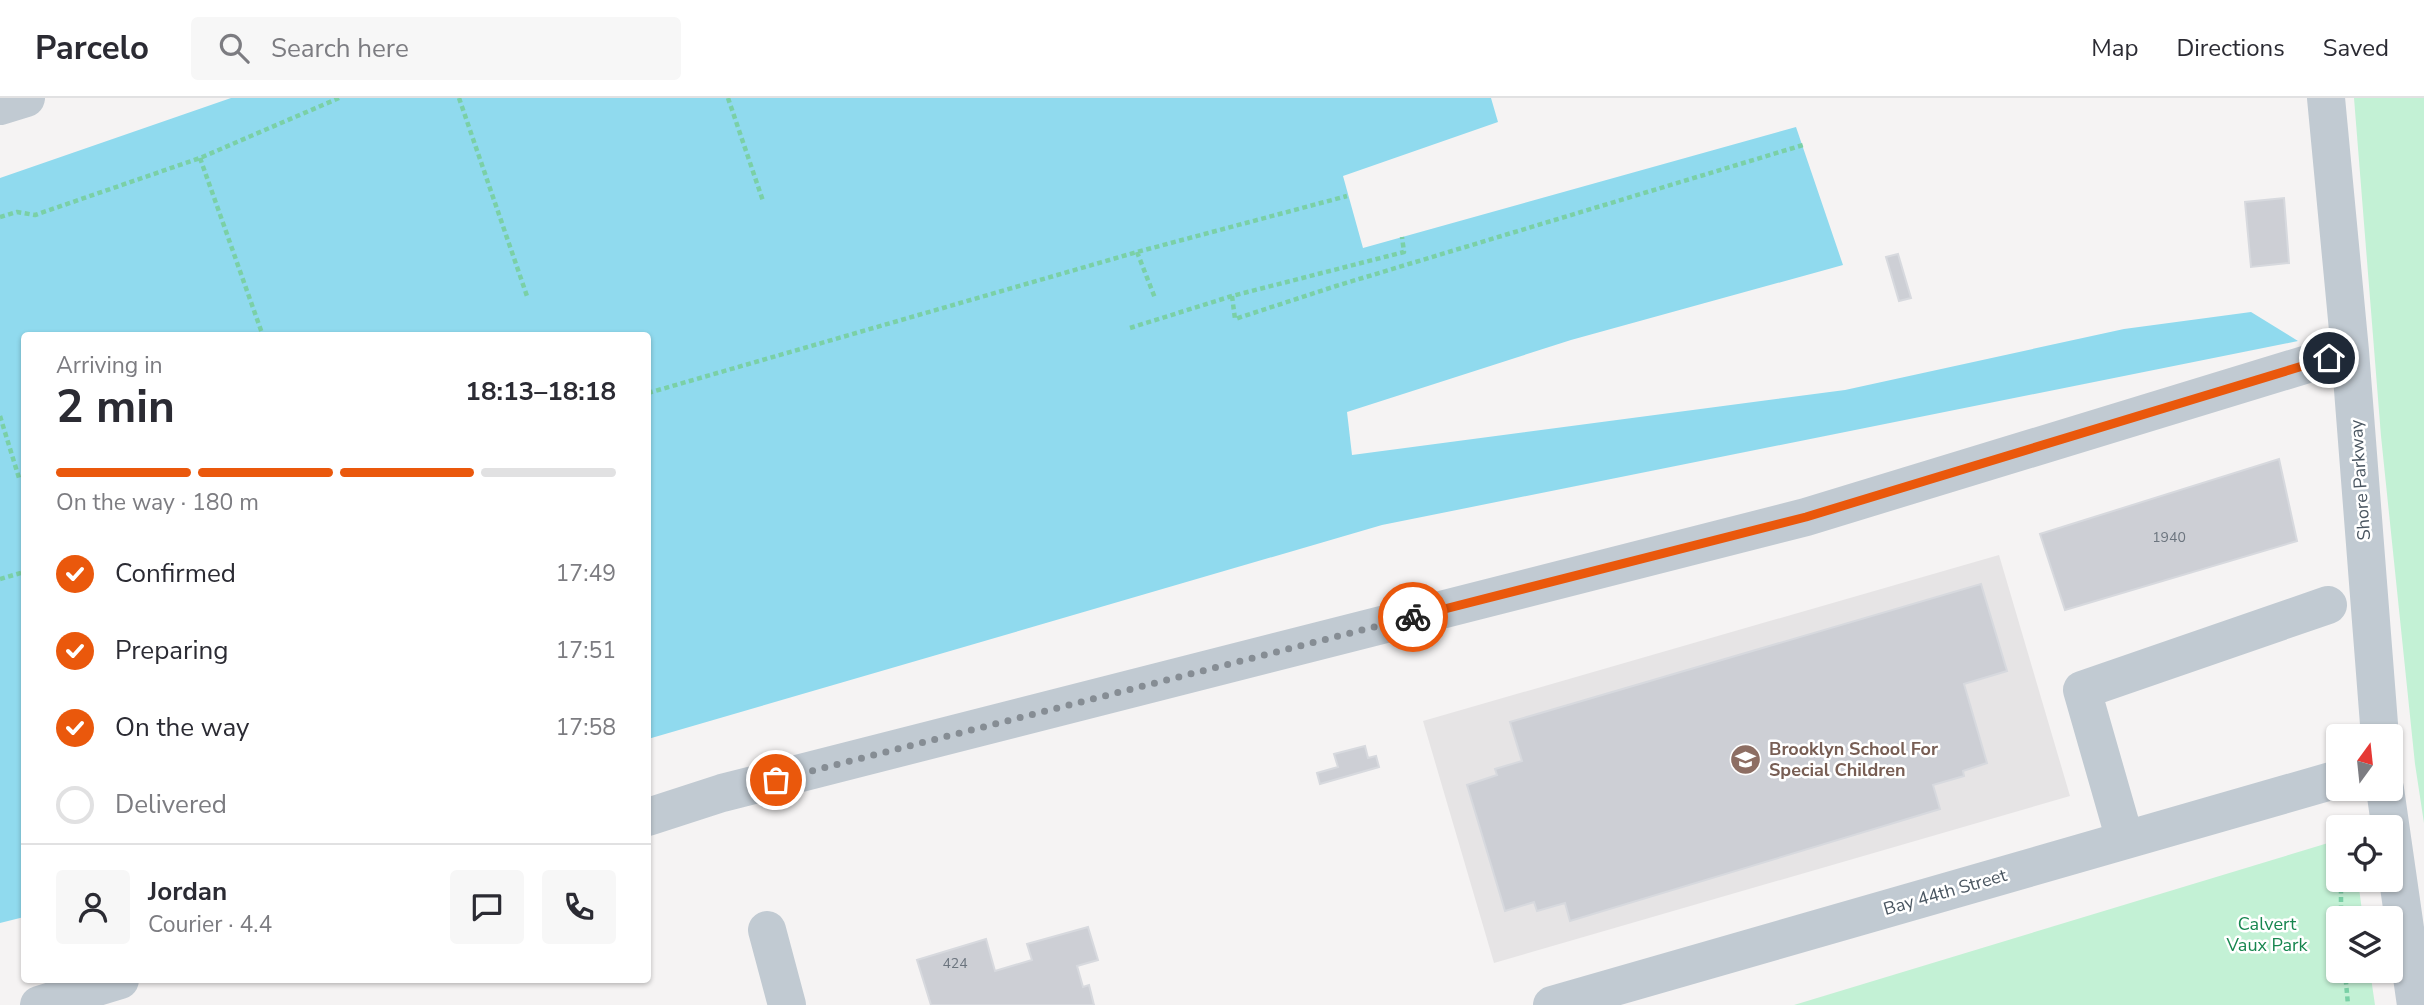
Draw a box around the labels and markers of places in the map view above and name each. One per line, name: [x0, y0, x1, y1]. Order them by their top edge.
pin: [2299, 328, 2359, 388]
place label: Brooklyn School For Special Children: [1769, 737, 1938, 782]
school or university icon: Brooklyn School For Special Children: [1729, 742, 1763, 776]
pin: [746, 750, 806, 810]

